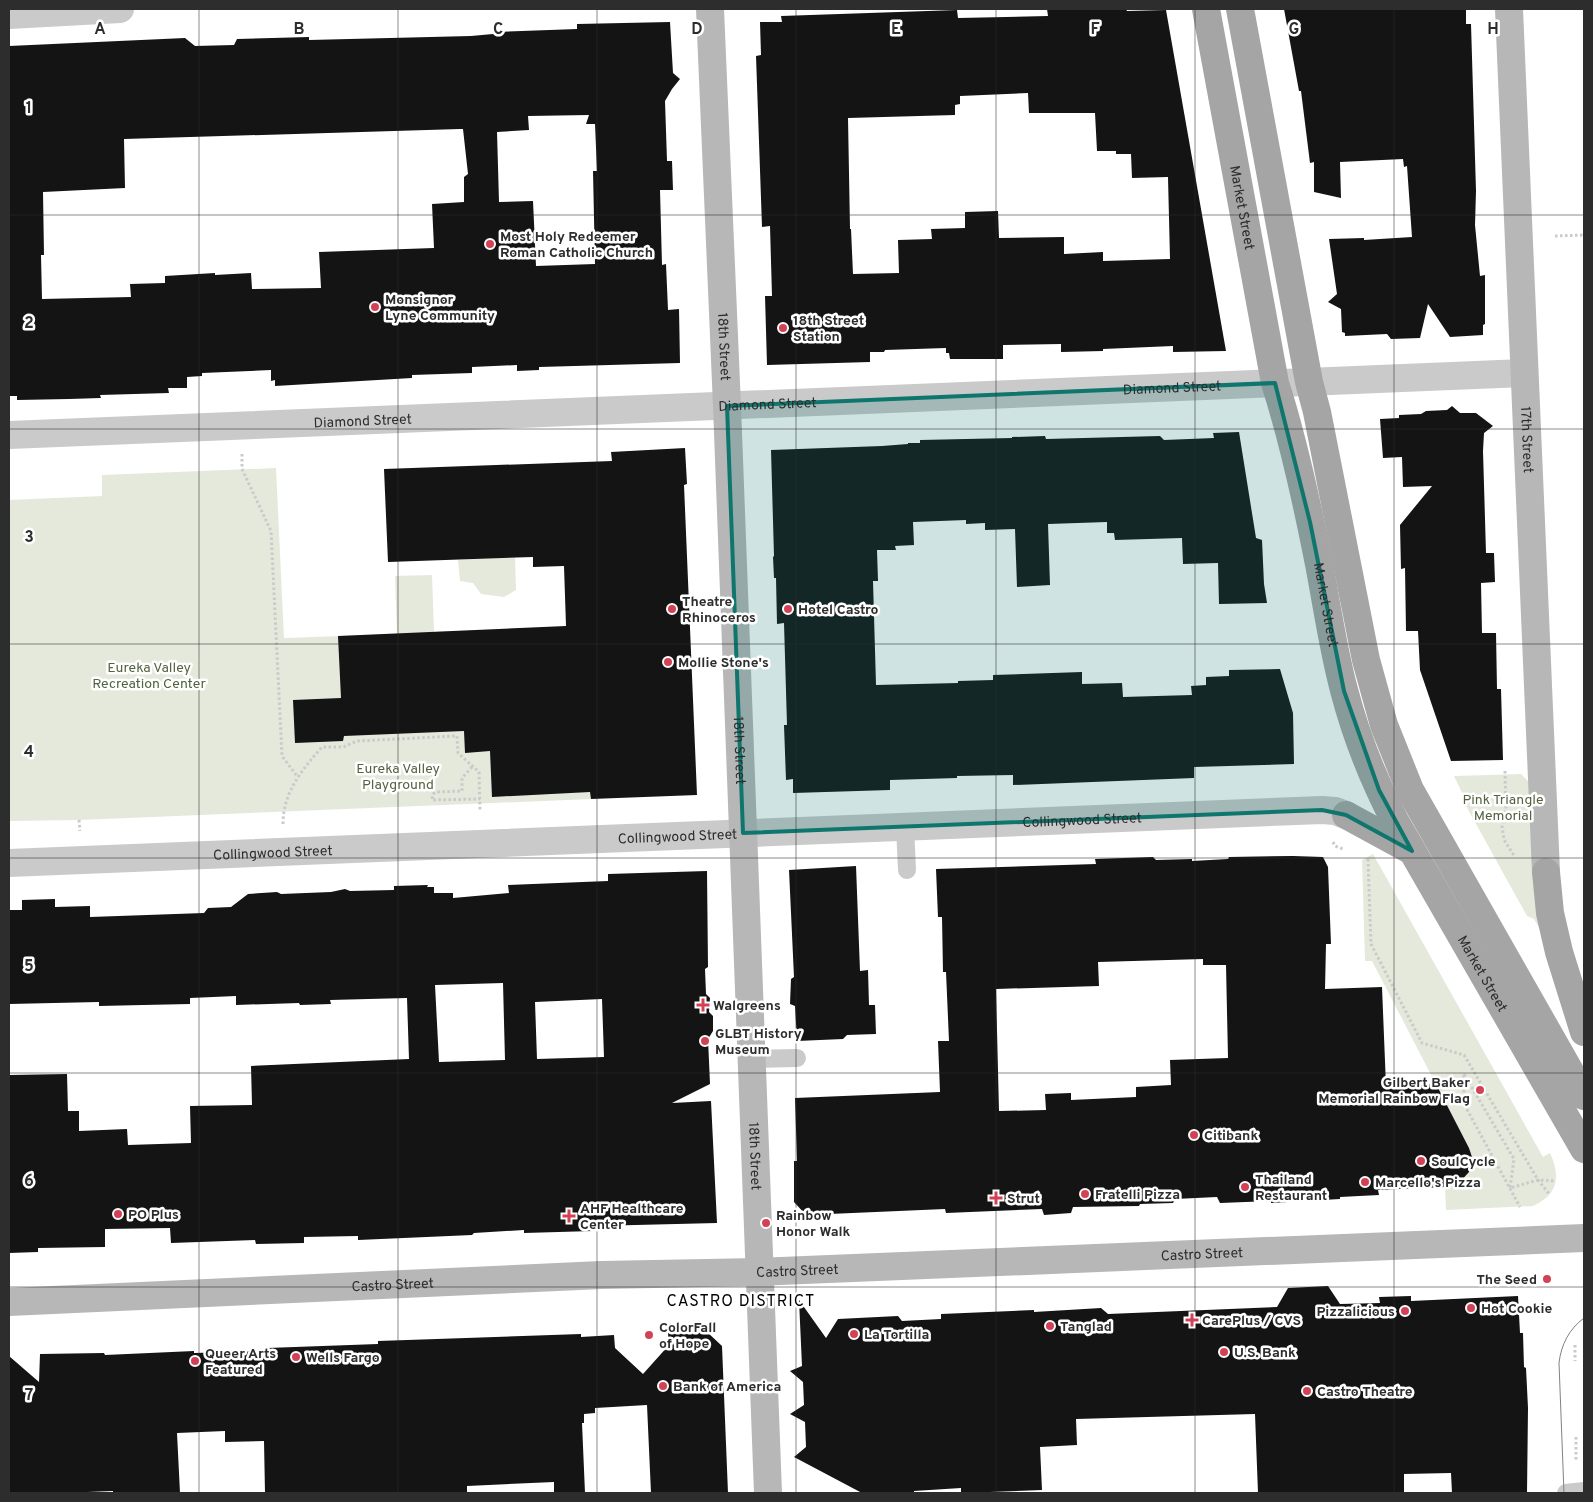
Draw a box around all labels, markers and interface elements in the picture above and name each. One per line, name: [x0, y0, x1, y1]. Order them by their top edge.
text: A: [94, 20, 106, 40]
text: B: [293, 20, 305, 40]
text: C: [493, 20, 503, 40]
text: D: [691, 20, 703, 40]
text: E: [891, 20, 901, 40]
text: F: [1090, 20, 1100, 40]
text: G: [1289, 20, 1299, 40]
text: H: [1487, 20, 1499, 40]
text: 1: [26, 99, 32, 119]
street label: Market Street: [1225, 164, 1257, 251]
place label: Most Holy Redeemer Roman Catholic Church: [500, 229, 653, 262]
marker: Most Holy Redeemer Roman Catholic Church: [484, 238, 496, 250]
place label: Monsignor Lyne Community: [385, 292, 495, 325]
marker: Monsignor Lyne Community: [369, 301, 381, 313]
street label: 18th Street: [713, 312, 733, 381]
place label: 18th Street Station: [793, 313, 864, 346]
text: 2: [24, 314, 34, 334]
marker: 18th Street Station: [777, 322, 789, 334]
street label: Diamond Street: [1123, 378, 1222, 399]
street label: Diamond Street: [718, 395, 817, 416]
street label: 17th Street: [1516, 406, 1536, 473]
street label: Diamond Street: [313, 412, 412, 433]
text: 3: [24, 528, 34, 548]
street label: Market Street: [1309, 561, 1341, 649]
place label: Theatre Rhinoceros: [682, 594, 756, 627]
place label: Hotel Castro: [798, 602, 879, 619]
marker: Theatre Rhinoceros: [666, 603, 678, 615]
marker: Hotel Castro: [782, 603, 794, 615]
place label: Mollie Stone's: [678, 655, 769, 672]
marker: Mollie Stone's: [662, 656, 674, 668]
park label: Eureka Valley Recreation Center: [92, 660, 206, 693]
street label: 18th Street: [729, 716, 748, 785]
text: 4: [24, 743, 34, 763]
park label: Eureka Valley Playground: [356, 761, 440, 794]
park label: Pink Triangle Memorial: [1462, 792, 1544, 825]
street label: Collingwood Street: [1022, 810, 1142, 832]
street label: Collingwood Street: [617, 827, 738, 848]
street label: Collingwood Street: [213, 843, 333, 865]
street label: Market Street: [1453, 933, 1510, 1015]
text: 5: [24, 957, 34, 977]
place label: Walgreens: [713, 998, 781, 1015]
marker: Walgreens: [697, 999, 709, 1011]
place label: GLBT History Museum: [715, 1026, 802, 1059]
marker: GLBT History Museum: [699, 1035, 711, 1047]
place label: Gilbert Baker Memorial Rainbow Flag: [1318, 1075, 1470, 1108]
marker: Gilbert Baker Memorial Rainbow Flag: [1474, 1084, 1486, 1096]
street label: 18th Street: [744, 1122, 764, 1191]
place label: Citibank: [1204, 1128, 1258, 1145]
marker: Citibank: [1188, 1129, 1200, 1141]
place label: SoulCycle: [1431, 1154, 1496, 1171]
marker: SoulCycle: [1415, 1155, 1427, 1167]
text: 6: [24, 1172, 34, 1192]
place label: Thailand Restaurant: [1255, 1172, 1327, 1205]
place label: Marcello's Pizza: [1375, 1175, 1481, 1192]
marker: Marcello's Pizza: [1359, 1176, 1371, 1188]
marker: Thailand Restaurant: [1239, 1181, 1251, 1193]
place label: Fratelli Pizza: [1095, 1187, 1180, 1204]
marker: Fratelli Pizza: [1079, 1188, 1091, 1200]
marker: Strut: [989, 1191, 1003, 1205]
place label: Strut: [1007, 1191, 1040, 1208]
place label: AHF Healthcare Center: [580, 1201, 684, 1234]
place label: PO Plus: [128, 1207, 179, 1224]
marker: PO Plus: [112, 1208, 124, 1220]
place label: Rainbow Honor Walk: [776, 1208, 851, 1241]
marker: AHF Healthcare Center: [562, 1209, 576, 1223]
marker: Rainbow Honor Walk: [760, 1217, 772, 1229]
street label: Castro Street: [1161, 1245, 1244, 1265]
street label: Castro Street: [756, 1262, 839, 1282]
place label: The Seed: [1476, 1272, 1537, 1289]
marker: The Seed: [1541, 1273, 1553, 1285]
street label: Castro Street: [351, 1276, 434, 1296]
district label: CASTRO DISTRICT: [667, 1292, 815, 1312]
place label: Hot Cookie: [1481, 1301, 1553, 1318]
marker: Hot Cookie: [1465, 1302, 1477, 1314]
place label: Pizzalicious: [1316, 1304, 1395, 1321]
marker: Pizzalicious: [1399, 1305, 1411, 1317]
place label: CarePlus / CVS: [1202, 1313, 1301, 1330]
marker: CarePlus / CVS: [1186, 1314, 1198, 1326]
place label: Tanglad: [1060, 1319, 1112, 1336]
place label: ColorFall of Hope: [659, 1320, 716, 1353]
marker: Tanglad: [1044, 1320, 1056, 1332]
place label: La Tortilla: [864, 1327, 929, 1344]
marker: La Tortilla: [848, 1328, 860, 1340]
marker: ColorFall of Hope: [643, 1329, 655, 1341]
place label: U.S. Bank: [1234, 1345, 1296, 1362]
place label: Queer Arts Featured: [205, 1346, 276, 1379]
marker: U.S. Bank: [1218, 1346, 1230, 1358]
place label: Wells Fargo: [306, 1350, 380, 1367]
marker: Wells Fargo: [290, 1351, 302, 1363]
marker: Queer Arts Featured: [189, 1355, 201, 1367]
place label: Bank of America: [673, 1379, 781, 1396]
marker: Bank of America: [657, 1380, 669, 1392]
place label: Castro Theatre: [1317, 1384, 1413, 1401]
marker: Castro Theatre: [1301, 1385, 1313, 1397]
text: 7: [25, 1386, 33, 1406]

